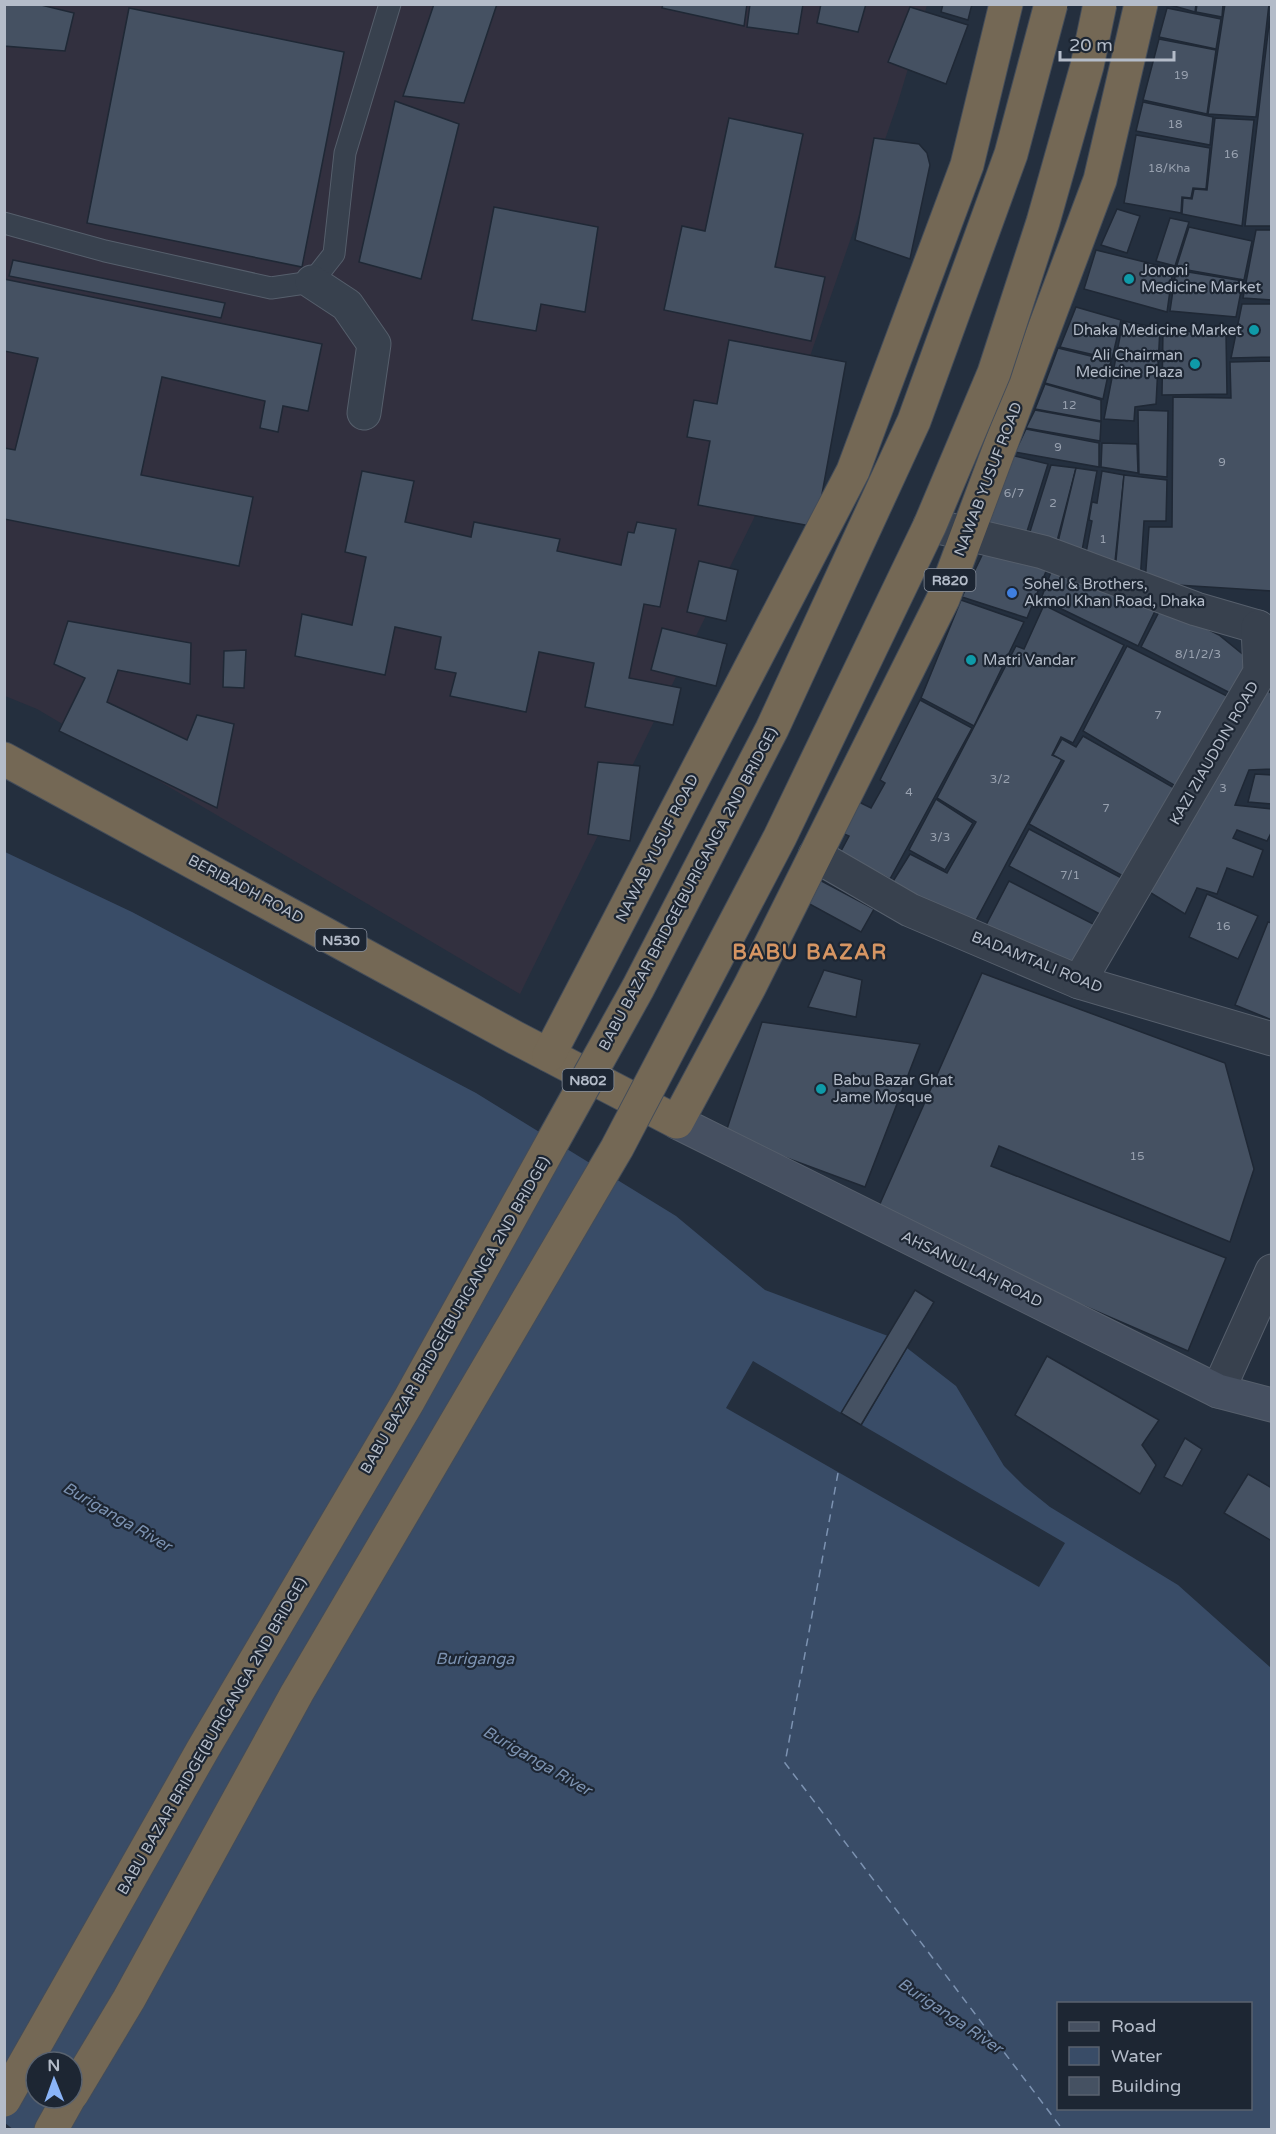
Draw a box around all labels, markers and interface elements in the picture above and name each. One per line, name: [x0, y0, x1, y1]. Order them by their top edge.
scale bar: [1060, 24, 1174, 62]
text: 20 m: [1069, 34, 1113, 56]
house number: 19: [1173, 68, 1189, 82]
house number: 18: [1167, 117, 1183, 131]
house number: 16: [1223, 147, 1239, 161]
house number: 18/Kha: [1148, 161, 1190, 175]
place label: Jononi Medicine Market: [1141, 261, 1261, 296]
marker: Jononi Medicine Market: [1122, 272, 1136, 286]
place label: Dhaka Medicine Market: [1073, 321, 1242, 339]
marker: Dhaka Medicine Market: [1247, 323, 1261, 337]
place label: Ali Chairman Medicine Plaza: [1076, 346, 1183, 381]
marker: Ali Chairman Medicine Plaza: [1188, 357, 1202, 371]
house number: 12: [1061, 398, 1077, 412]
street label: NAWAB YUSUF ROAD: [950, 399, 1026, 559]
house number: 9: [1054, 440, 1062, 454]
house number: 9: [1218, 455, 1226, 469]
house number: 6/7: [1004, 486, 1024, 500]
house number: 2: [1049, 496, 1057, 510]
house number: 1: [1099, 532, 1107, 546]
road number: R820: [924, 569, 976, 591]
place label: Sohel & Brothers, Akmol Khan Road, Dhaka: [1024, 575, 1205, 610]
marker: Sohel & Brothers, Akmol Khan Road, Dhaka: [1005, 586, 1019, 600]
house number: 8/1/2/3: [1175, 647, 1221, 661]
place label: Matri Vandar: [983, 651, 1076, 669]
marker: Matri Vandar: [964, 653, 978, 667]
street label: KAZI ZIAUDDIN ROAD: [1166, 678, 1262, 828]
house number: 7: [1154, 708, 1162, 722]
street label: BABU BAZAR BRIDGE(BURIGANGA 2ND BRIDGE): [595, 724, 781, 1054]
street label: NAWAB YUSUF ROAD: [612, 771, 702, 925]
house number: 3/2: [990, 772, 1010, 786]
house number: 3: [1219, 781, 1227, 795]
house number: 4: [905, 785, 913, 799]
house number: 7: [1102, 801, 1110, 815]
house number: 3/3: [930, 830, 950, 844]
street label: BERIBADH ROAD: [185, 851, 307, 927]
house number: 7/1: [1060, 868, 1080, 882]
house number: 16: [1215, 919, 1231, 933]
street label: BADAMTALI ROAD: [969, 928, 1105, 996]
road number: N530: [316, 929, 366, 951]
district label: BABU BAZAR: [732, 940, 888, 965]
road number: N802: [562, 1069, 614, 1091]
place label: Babu Bazar Ghat Jame Mosque: [833, 1071, 953, 1106]
marker: Babu Bazar Ghat Jame Mosque: [814, 1082, 828, 1096]
house number: 15: [1129, 1149, 1145, 1163]
street label: BABU BAZAR BRIDGE(BURIGANGA 2ND BRIDGE): [356, 1153, 554, 1477]
street label: AHSANULLAH ROAD: [898, 1227, 1046, 1311]
water label: Buriganga River: [59, 1478, 176, 1557]
street label: BABU BAZAR BRIDGE(BURIGANGA 2ND BRIDGE): [113, 1574, 311, 1898]
water label: Buriganga: [436, 1649, 515, 1669]
water label: Buriganga River: [479, 1722, 596, 1801]
water label: Buriganga River: [894, 1974, 1008, 2059]
legend: [1057, 2002, 1252, 2110]
text: Road: [1111, 2015, 1156, 2037]
text: Water: [1111, 2045, 1162, 2067]
north arrow: [24, 2050, 84, 2110]
text: N: [47, 2056, 60, 2076]
text: Building: [1111, 2075, 1181, 2097]

